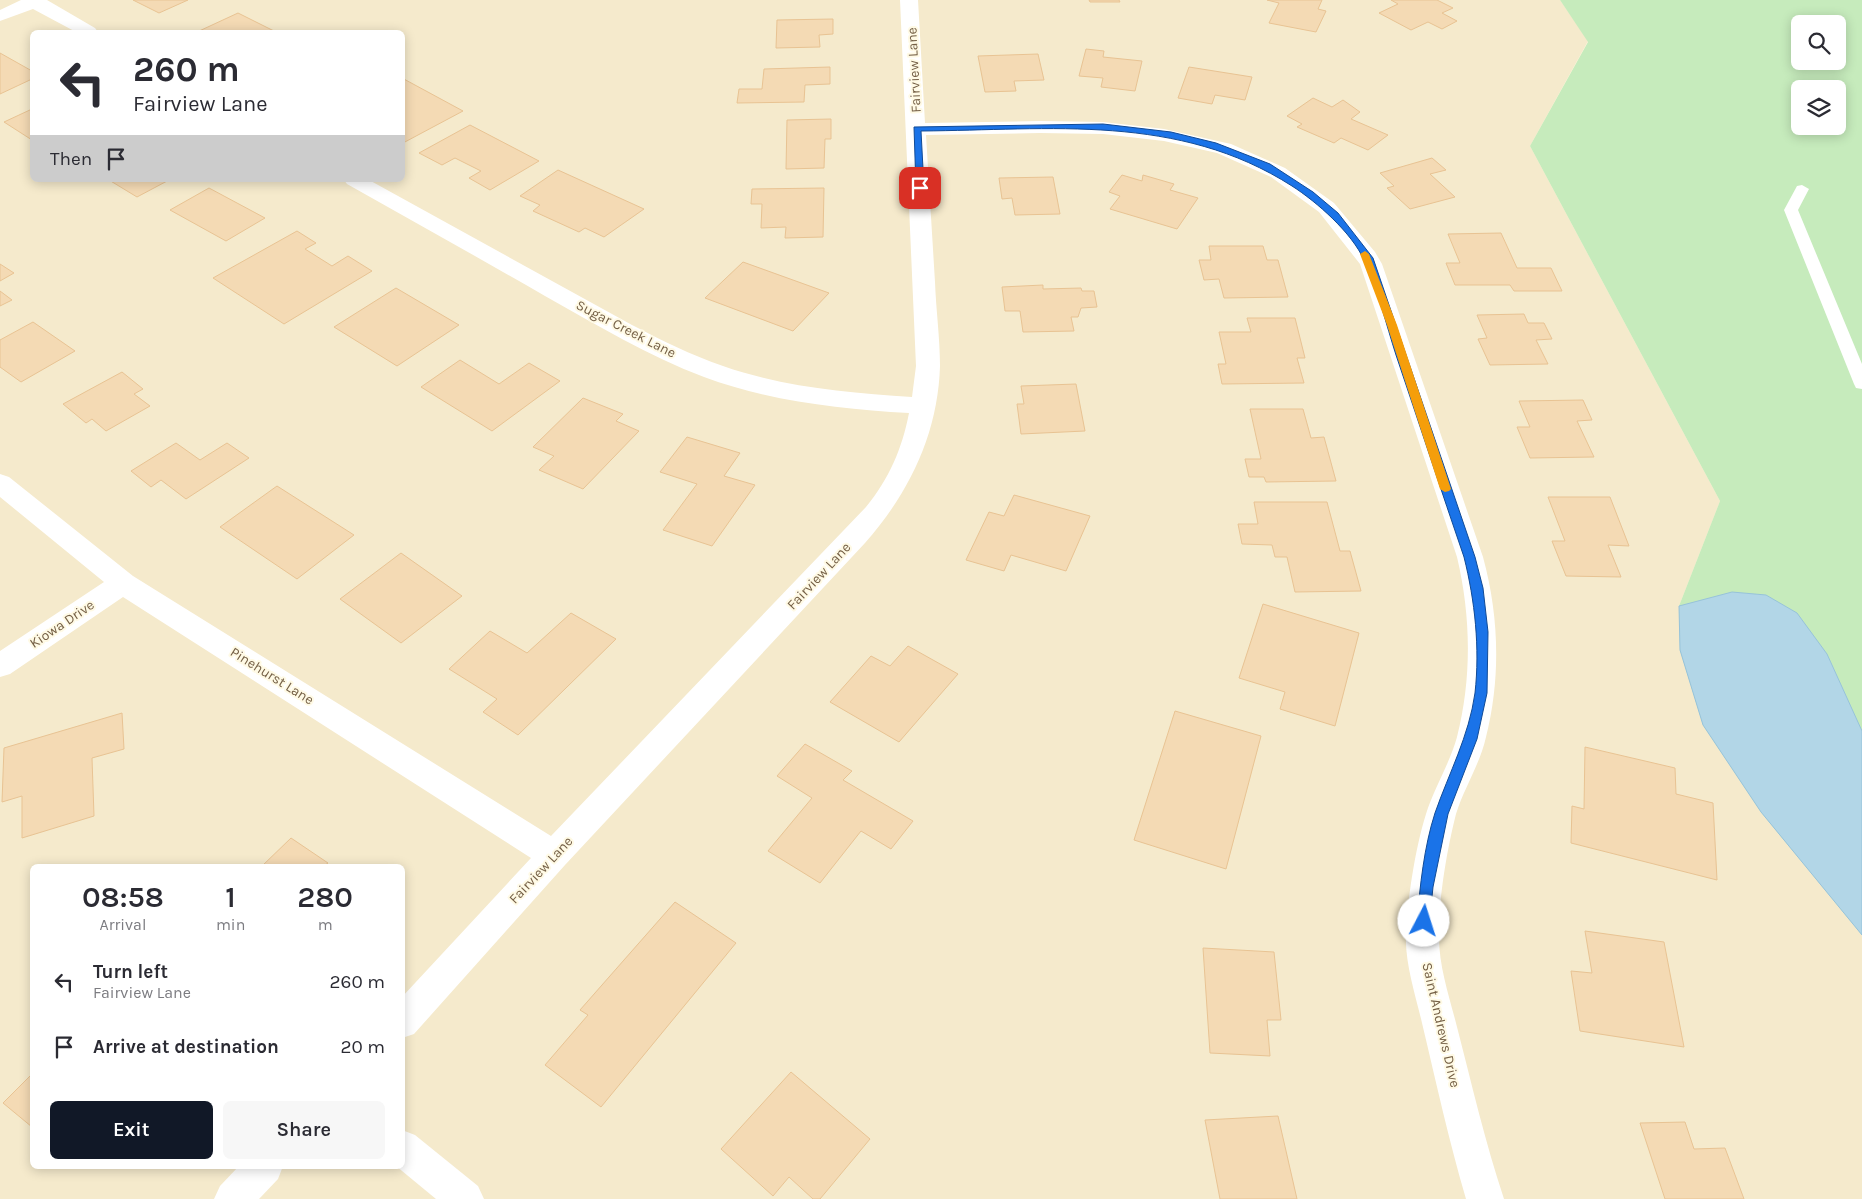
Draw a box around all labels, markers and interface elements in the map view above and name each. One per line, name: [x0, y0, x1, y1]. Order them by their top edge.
map controls: [1791, 15, 1846, 135]
button: search: [1791, 15, 1846, 70]
street label: Fairview Lane: [903, 27, 925, 113]
text: 260 m: [133, 49, 240, 90]
icon: left: [50, 50, 115, 115]
button: layers: [1791, 80, 1846, 135]
text: Fairview Lane: [133, 91, 268, 117]
icon: arrive: [102, 145, 130, 173]
text: Then: [50, 148, 92, 170]
pin: [899, 167, 941, 209]
icon: arrive: [906, 174, 934, 202]
street label: Sugar Creek Lane: [573, 296, 679, 362]
street label: Fairview Lane: [784, 539, 854, 613]
street label: Kiowa Drive: [26, 596, 98, 652]
street label: Pinehurst Lane: [227, 644, 317, 708]
street label: Fairview Lane: [506, 833, 576, 907]
text: 08:58: [82, 879, 164, 915]
text: 1: [225, 879, 236, 915]
text: 280: [297, 879, 353, 915]
position arrow: [1397, 894, 1449, 946]
text: Arrival: [100, 915, 146, 934]
text: min: [216, 915, 245, 934]
text: m: [318, 915, 333, 934]
text: Turn left: [93, 961, 168, 983]
street label: Saint Andrews Drive: [1418, 961, 1464, 1089]
icon: left: [50, 968, 78, 996]
text: 260 m: [330, 971, 385, 993]
text: Fairview Lane: [93, 983, 191, 1002]
icon: arrive: [50, 1033, 78, 1061]
text: Arrive at destination: [93, 1036, 279, 1058]
text: 20 m: [340, 1036, 385, 1058]
button: Exit: [50, 1101, 213, 1159]
button: Share: [223, 1101, 385, 1159]

